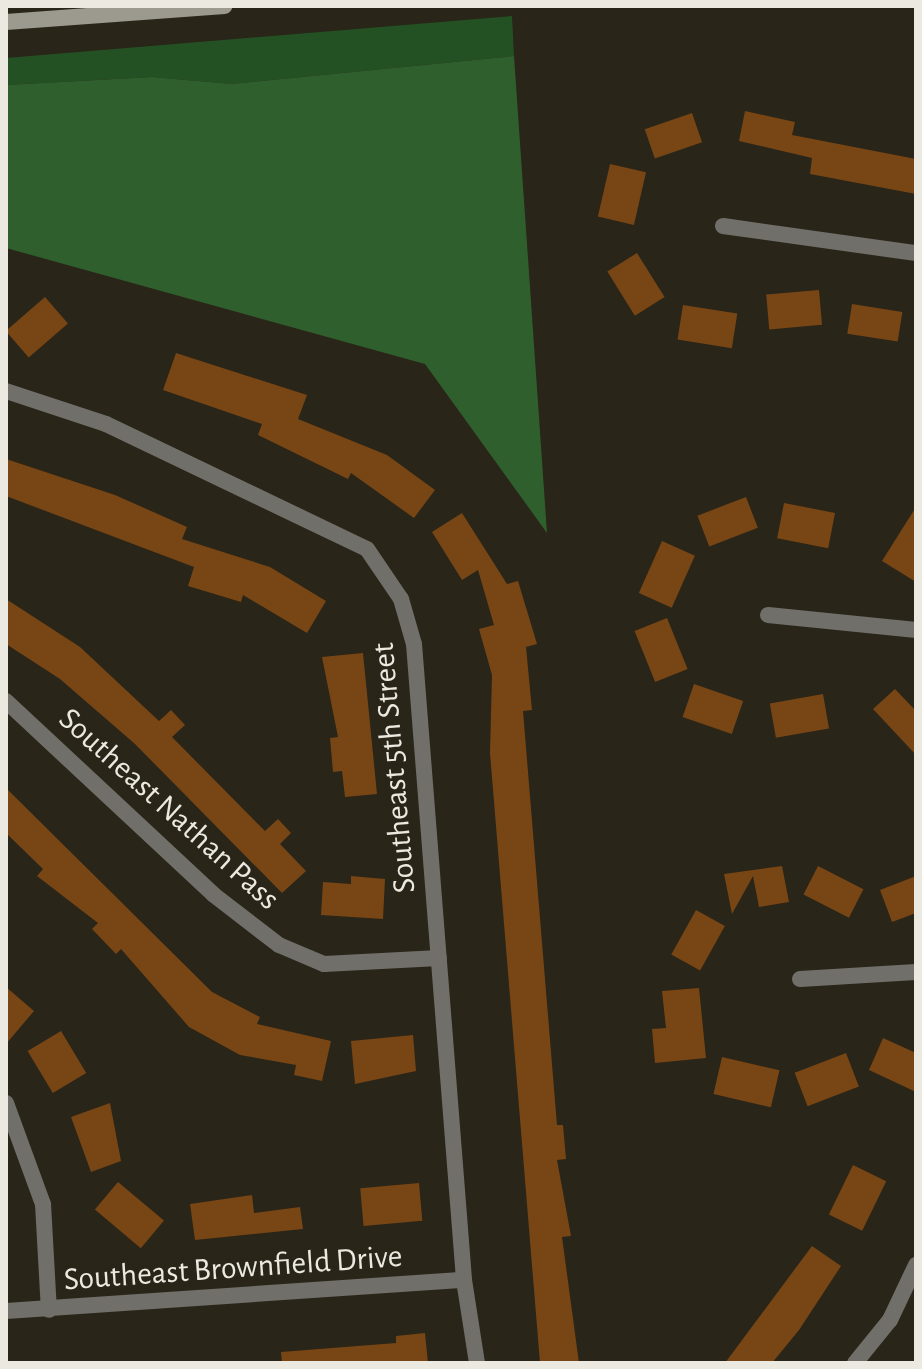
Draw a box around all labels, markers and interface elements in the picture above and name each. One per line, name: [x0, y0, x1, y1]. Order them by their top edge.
street label: Southeast 5th Street: [364, 641, 424, 895]
street label: Southeast Nathan Pass: [51, 700, 287, 918]
street label: Southeast Brownfield Drive: [62, 1237, 404, 1299]

